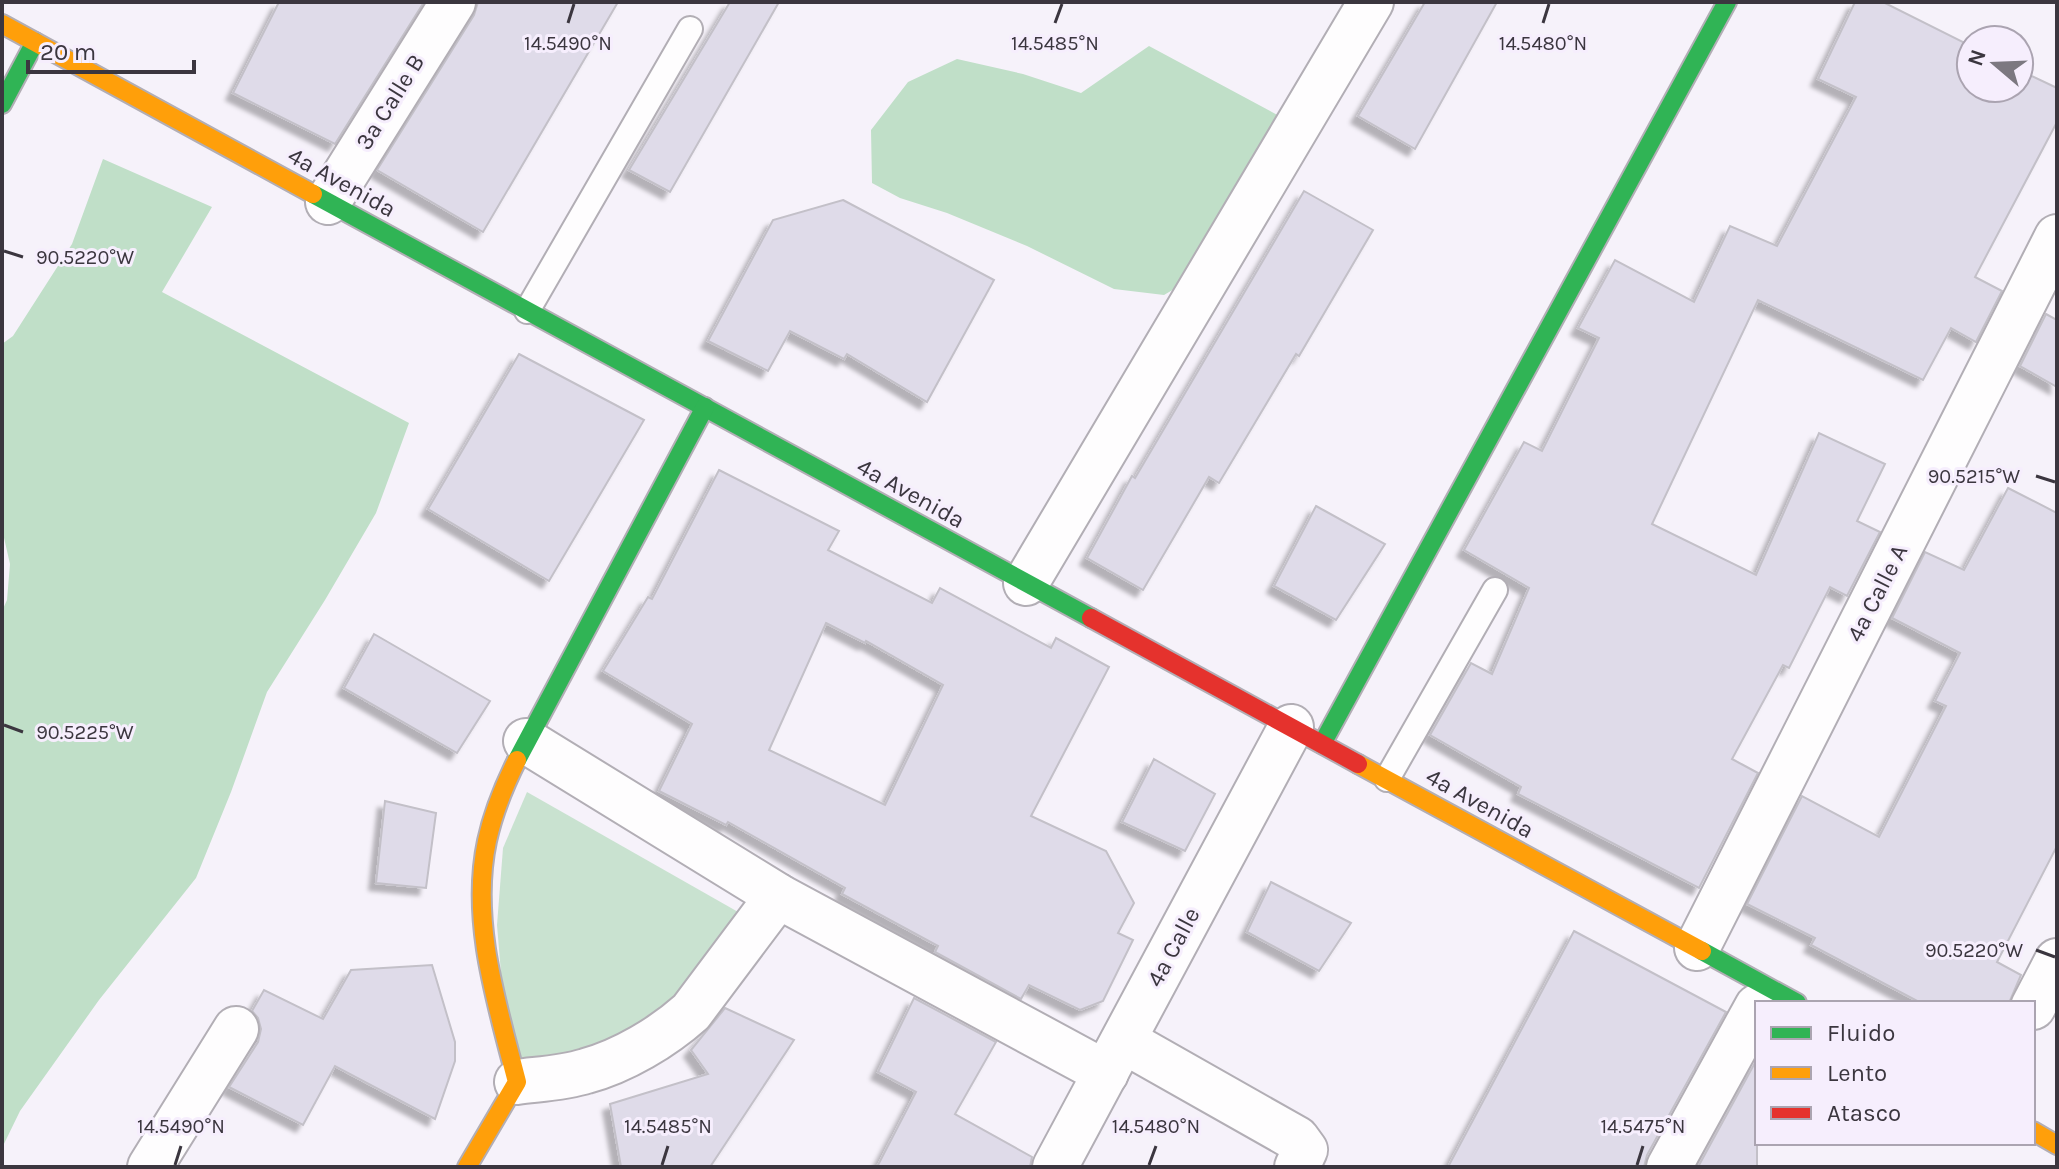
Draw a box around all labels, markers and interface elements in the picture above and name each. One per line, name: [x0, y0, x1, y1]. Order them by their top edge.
scale bar: [28, 24, 194, 74]
north arrow: [1955, 24, 2035, 104]
text: 14.5490°N: [524, 32, 612, 55]
text: 14.5485°N: [1011, 32, 1099, 55]
text: 14.5480°N: [1499, 32, 1587, 55]
text: 20 m: [40, 38, 96, 66]
text: N: [1962, 46, 1992, 70]
street label: 3a Calle B: [350, 49, 430, 155]
street label: 4a Avenida: [283, 141, 401, 223]
text: 90.5220°W: [36, 246, 134, 269]
street label: 4a Avenida: [852, 452, 970, 534]
text: 90.5215°W: [1928, 465, 2020, 488]
street label: 4a Calle A: [1841, 539, 1914, 646]
text: 90.5225°W: [36, 721, 134, 744]
street label: 4a Avenida: [1421, 762, 1539, 844]
street label: 4a Calle: [1140, 902, 1206, 992]
text: 90.5220°W: [1925, 939, 2023, 962]
legend: [1755, 1001, 2035, 1145]
text: Fluido: [1827, 1019, 1895, 1047]
text: Lento: [1827, 1059, 1887, 1087]
text: Atasco: [1827, 1099, 1901, 1127]
text: 14.5490°N: [137, 1115, 225, 1138]
text: 14.5485°N: [624, 1115, 712, 1138]
text: 14.5480°N: [1112, 1115, 1200, 1138]
text: 14.5475°N: [1601, 1115, 1685, 1138]

